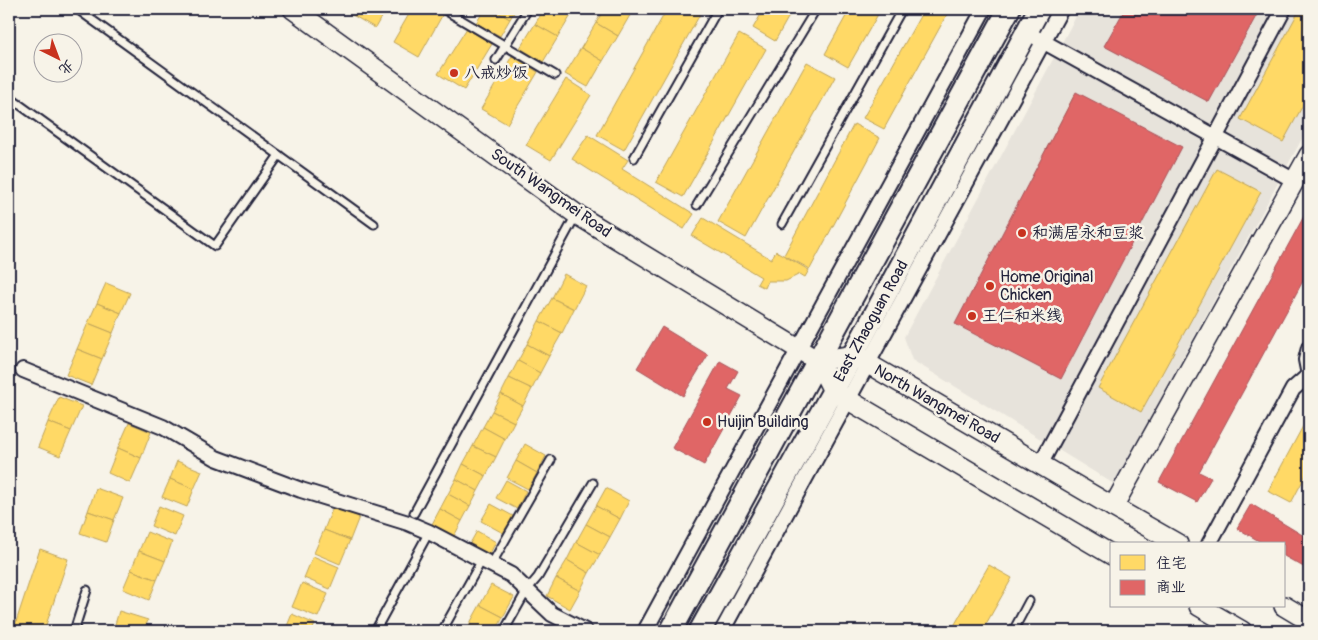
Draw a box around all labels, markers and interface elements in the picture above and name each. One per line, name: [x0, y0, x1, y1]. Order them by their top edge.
north arrow: [32, 32, 82, 82]
text: 北: [55, 56, 77, 78]
place label: 八戒炒饭: [464, 63, 528, 83]
marker: 八戒炒饭: [448, 67, 460, 79]
street label: South Wangmei Road: [487, 144, 615, 242]
place label: 和满居永和豆浆: [1032, 223, 1144, 243]
marker: 和满居永和豆浆: [1016, 227, 1028, 239]
street label: East Zhaoguan Road: [829, 257, 913, 385]
place label: Home Original Chicken: [1000, 267, 1094, 305]
marker: Home Original Chicken: [984, 280, 996, 292]
place label: 王仁和米线: [982, 306, 1062, 326]
marker: 王仁和米线: [966, 310, 978, 322]
street label: North Wangmei Road: [871, 360, 1003, 448]
place label: Huijin Building: [717, 412, 809, 432]
marker: Huijin Building: [701, 416, 713, 428]
legend: [1110, 542, 1286, 608]
text: 住宅: [1156, 554, 1186, 573]
text: 商业: [1156, 578, 1186, 597]

